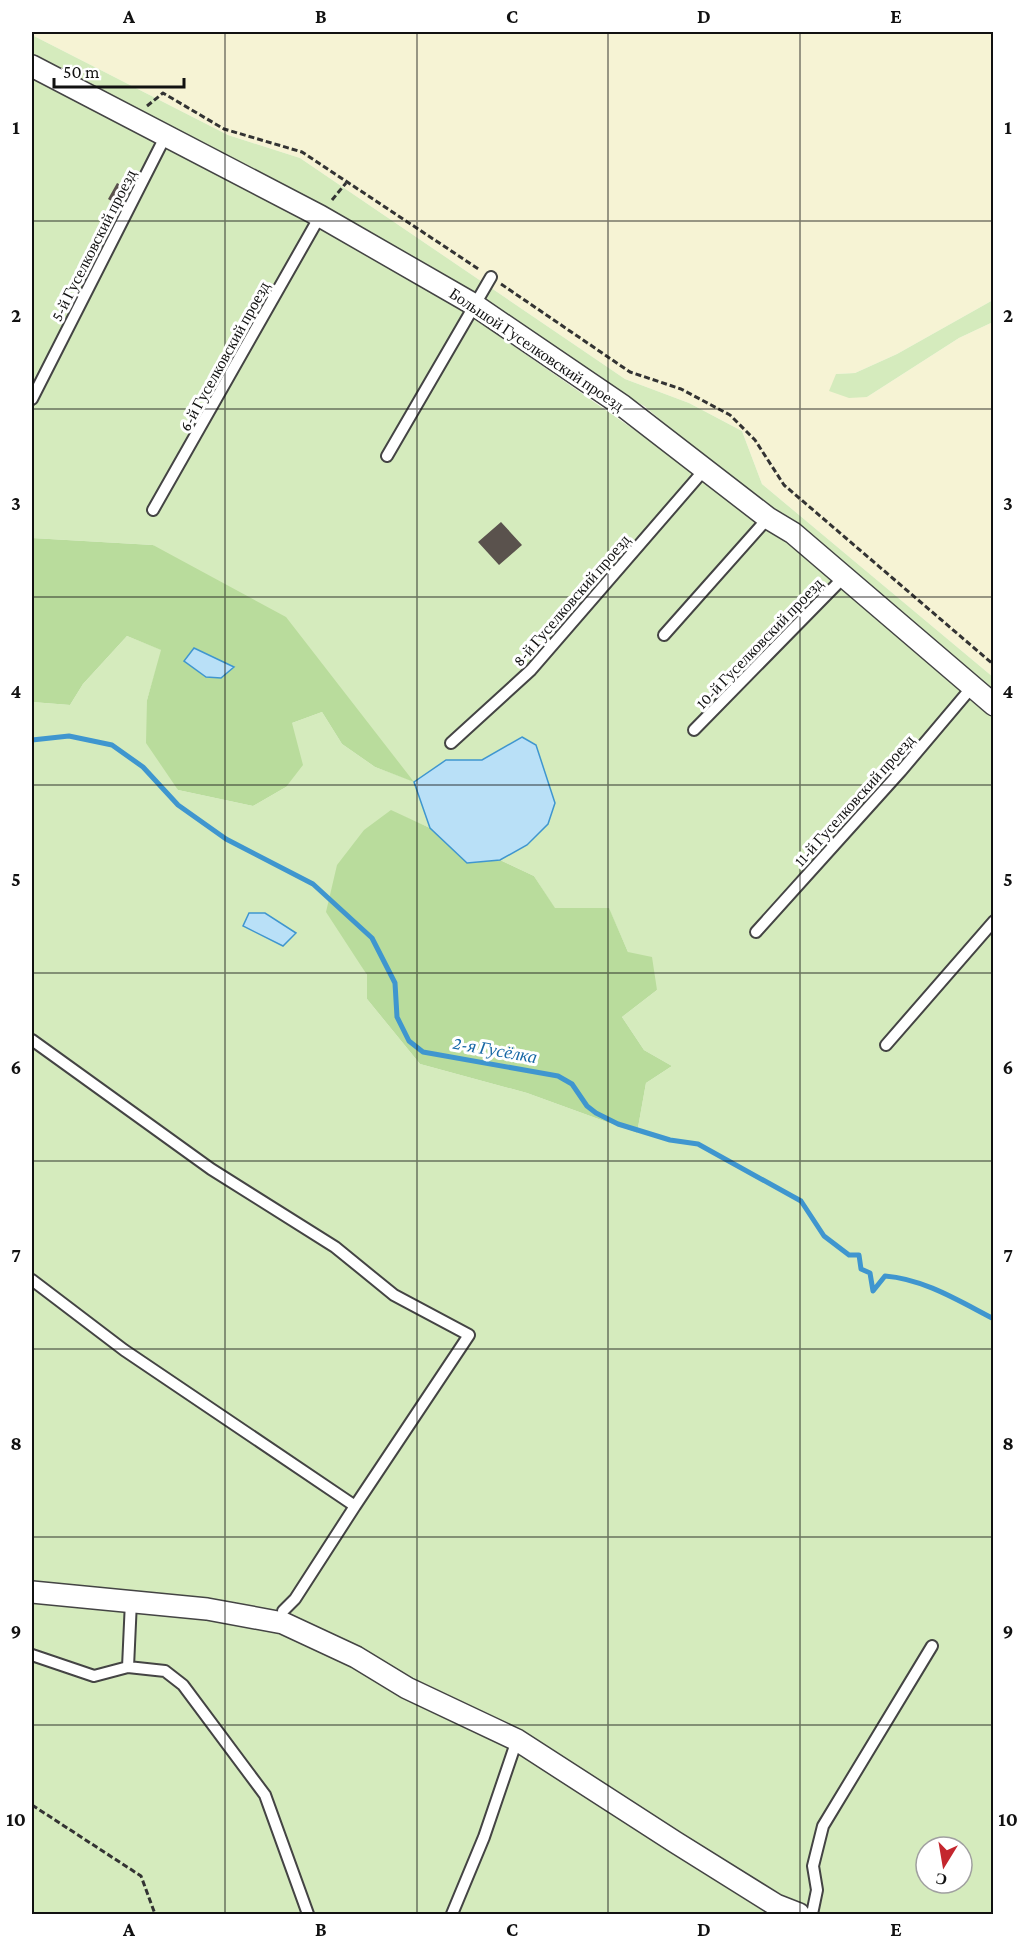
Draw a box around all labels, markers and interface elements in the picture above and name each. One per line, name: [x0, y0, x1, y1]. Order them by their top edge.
text: A: [122, 5, 136, 27]
text: B: [315, 5, 327, 27]
text: C: [506, 5, 518, 27]
text: D: [697, 5, 711, 27]
text: E: [890, 5, 902, 27]
scale bar: [54, 51, 184, 89]
text: 50 m: [63, 62, 100, 82]
text: 1: [12, 116, 20, 138]
text: 1: [1004, 116, 1012, 138]
street label: 5-й Гуселковский проезд: [48, 167, 140, 324]
street label: 6-й Гуселковский проезд: [176, 279, 274, 434]
street label: Большой Гуселковский проезд: [446, 285, 627, 415]
text: 2: [11, 304, 21, 326]
text: 2: [1003, 304, 1013, 326]
text: 3: [11, 492, 21, 514]
text: 3: [1003, 492, 1013, 514]
street label: 8-й Гуселковский проезд: [510, 531, 634, 670]
street label: 10-й Гуселковский проезд: [693, 575, 827, 713]
text: 4: [11, 680, 22, 702]
text: 4: [1003, 680, 1014, 702]
street label: 11-й Гуселковский проезд: [791, 731, 919, 870]
text: 5: [11, 868, 21, 890]
text: 5: [1003, 868, 1013, 890]
water label: 2-я Гусёлка: [451, 1033, 539, 1067]
text: 6: [11, 1056, 21, 1078]
text: 6: [1003, 1056, 1013, 1078]
text: 7: [11, 1244, 21, 1266]
text: 7: [1003, 1244, 1013, 1266]
text: 8: [10, 1432, 22, 1454]
text: 8: [1002, 1432, 1014, 1454]
text: 9: [11, 1620, 21, 1642]
text: 9: [1003, 1620, 1013, 1642]
text: 10: [6, 1808, 26, 1830]
text: 10: [998, 1808, 1018, 1830]
north arrow: [914, 1835, 974, 1895]
text: С: [934, 1870, 949, 1889]
text: A: [122, 1918, 136, 1940]
text: B: [315, 1918, 327, 1940]
text: C: [506, 1918, 518, 1940]
text: D: [697, 1918, 711, 1940]
text: E: [890, 1918, 902, 1940]

